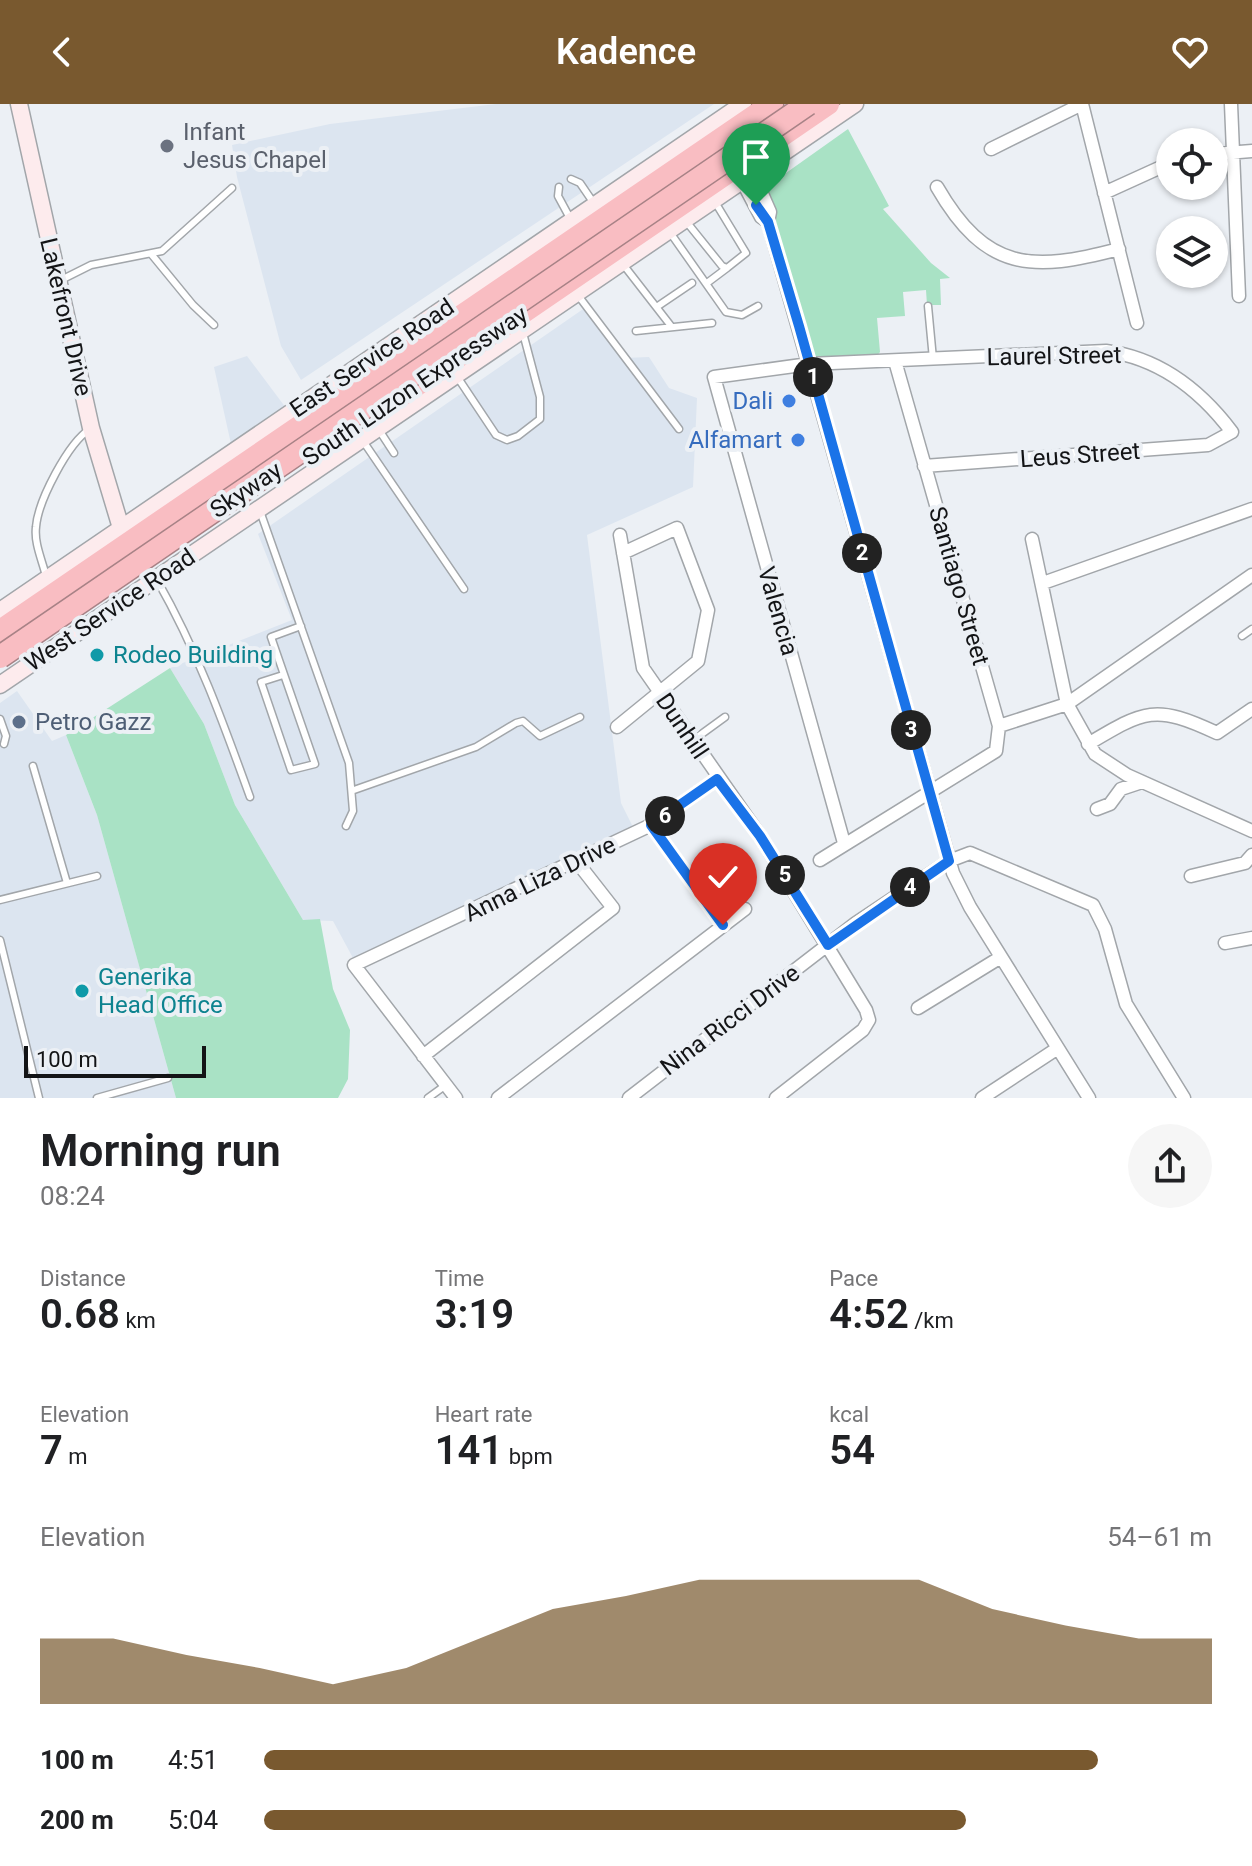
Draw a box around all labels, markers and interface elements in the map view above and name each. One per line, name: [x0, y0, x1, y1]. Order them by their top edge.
icon: back: [40, 30, 84, 74]
icon: heart: [1168, 30, 1212, 74]
text: Kadence: [556, 31, 696, 73]
place label: Infant Jesus Chapel: [183, 118, 327, 174]
pin: [722, 123, 790, 205]
map controls: [1156, 128, 1228, 288]
button: locate: [1156, 128, 1228, 200]
icon: arrive: [734, 135, 778, 179]
marker: Infant Jesus Chapel: [158, 137, 176, 155]
button: layers: [1156, 216, 1228, 288]
street label: Lakefront Drive: [34, 235, 98, 399]
street label: East Service Road: [285, 293, 459, 423]
street label: South Luzon Expressway: [297, 300, 533, 472]
street label: Laurel Street: [986, 341, 1122, 371]
pin: 1: [793, 357, 833, 397]
text: 1: [807, 364, 819, 389]
place label: Dali: [733, 387, 773, 415]
marker: Dali: [780, 392, 798, 410]
place label: Alfamart: [688, 426, 782, 454]
marker: Alfamart: [789, 431, 807, 449]
street label: Leus Street: [1019, 437, 1141, 473]
street label: Skyway: [205, 456, 288, 524]
street label: Santiago Street: [923, 503, 995, 669]
pin: 2: [842, 533, 882, 573]
text: 2: [856, 540, 868, 565]
street label: West Service Road: [20, 543, 200, 677]
street label: Valencia: [752, 563, 804, 659]
place label: Rodeo Building: [113, 641, 273, 669]
marker: Rodeo Building: [88, 646, 106, 664]
street label: Dunhill: [650, 688, 714, 764]
place label: Petro Gazz: [35, 708, 151, 736]
pin: 3: [891, 710, 931, 750]
marker: Petro Gazz: [10, 713, 28, 731]
text: 3: [905, 717, 917, 742]
pin: 6: [645, 796, 685, 836]
text: 6: [659, 803, 671, 828]
street label: Anna Liza Drive: [460, 830, 620, 928]
pin: [689, 843, 757, 925]
icon: check: [701, 855, 745, 899]
pin: 5: [765, 855, 805, 895]
text: 5: [779, 862, 791, 887]
pin: 4: [890, 867, 930, 907]
text: 4: [904, 874, 916, 899]
street label: Nina Ricci Drive: [655, 959, 805, 1081]
place label: Generika Head Office: [98, 963, 223, 1019]
marker: Generika Head Office: [73, 982, 91, 1000]
scale bar: [24, 1042, 206, 1078]
text: 100 m: [36, 1047, 98, 1072]
button: share: [1128, 1124, 1212, 1208]
text: Morning run: [40, 1125, 281, 1177]
text: 08:24: [40, 1181, 105, 1211]
text: Distance: [40, 1266, 126, 1291]
text: Time: [435, 1266, 484, 1291]
text: Pace: [829, 1266, 878, 1291]
text: 0.68: [40, 1291, 120, 1338]
text: 3:19: [435, 1291, 514, 1338]
text: 4:52: [829, 1291, 909, 1338]
text: km: [120, 1308, 156, 1333]
text: /km: [909, 1308, 954, 1333]
text: Elevation: [40, 1402, 129, 1427]
text: Heart rate: [435, 1402, 533, 1427]
text: kcal: [829, 1402, 869, 1427]
text: 7: [40, 1427, 63, 1474]
text: 141: [435, 1427, 503, 1474]
text: 54: [829, 1427, 875, 1474]
text: m: [63, 1444, 88, 1469]
text: bpm: [503, 1444, 553, 1469]
text: Elevation: [40, 1522, 145, 1552]
text: 54–61 m: [1107, 1522, 1212, 1552]
text: 100 m: [40, 1745, 114, 1775]
text: 4:51: [168, 1745, 218, 1775]
text: 200 m: [40, 1805, 114, 1835]
text: 5:04: [168, 1805, 218, 1835]

